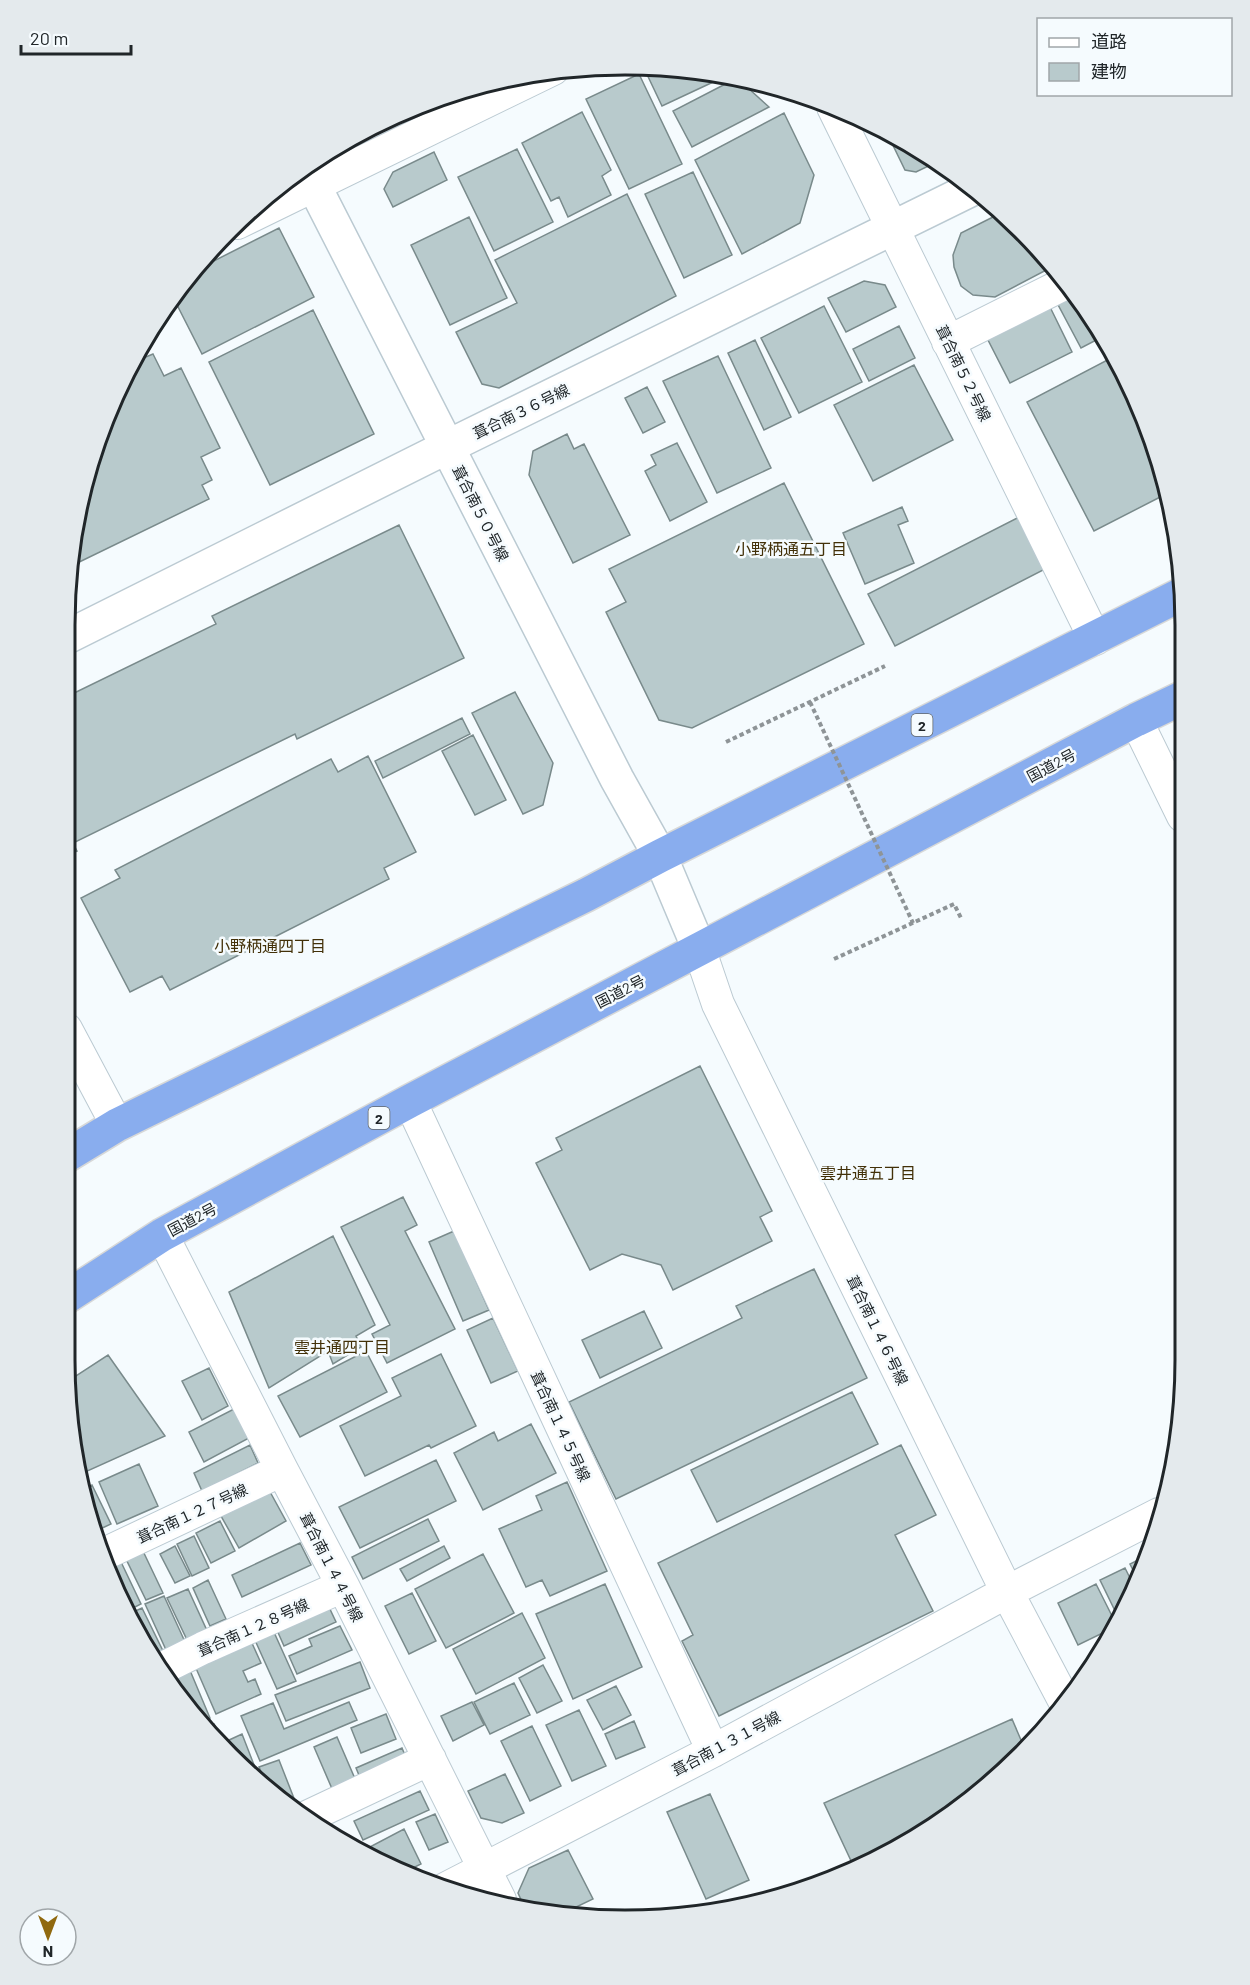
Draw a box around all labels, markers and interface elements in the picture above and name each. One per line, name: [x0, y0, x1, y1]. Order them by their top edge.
scale bar: [21, 18, 130, 56]
legend: [1037, 18, 1232, 96]
text: 20 m: [30, 27, 68, 49]
text: 道路: [1091, 30, 1127, 52]
text: 建物: [1091, 60, 1127, 82]
street label: 葺合南５２号線: [933, 322, 995, 424]
street label: 葺合南３６号線: [470, 380, 572, 442]
street label: 葺合南５０号線: [449, 462, 513, 564]
district label: 小野柄通五丁目: [735, 539, 847, 558]
road number: 2: [912, 714, 932, 736]
street label: 国道2号: [1023, 745, 1079, 785]
district label: 小野柄通四丁目: [214, 936, 326, 955]
street label: 国道2号: [592, 971, 648, 1011]
road number: 2: [368, 1107, 389, 1129]
district label: 雲井通五丁目: [820, 1163, 916, 1182]
street label: 国道2号: [164, 1199, 220, 1239]
street label: 葺合南１４６号線: [844, 1272, 912, 1388]
district label: 雲井通四丁目: [294, 1337, 390, 1356]
street label: 葺合南１４５号線: [527, 1368, 595, 1484]
street label: 葺合南１２７号線: [134, 1479, 250, 1547]
street label: 葺合南１４４号線: [297, 1509, 367, 1625]
street label: 葺合南１２８号線: [195, 1594, 311, 1660]
street label: 葺合南１３１号線: [669, 1707, 783, 1779]
north arrow: [18, 1907, 78, 1967]
text: N: [43, 1943, 53, 1962]

